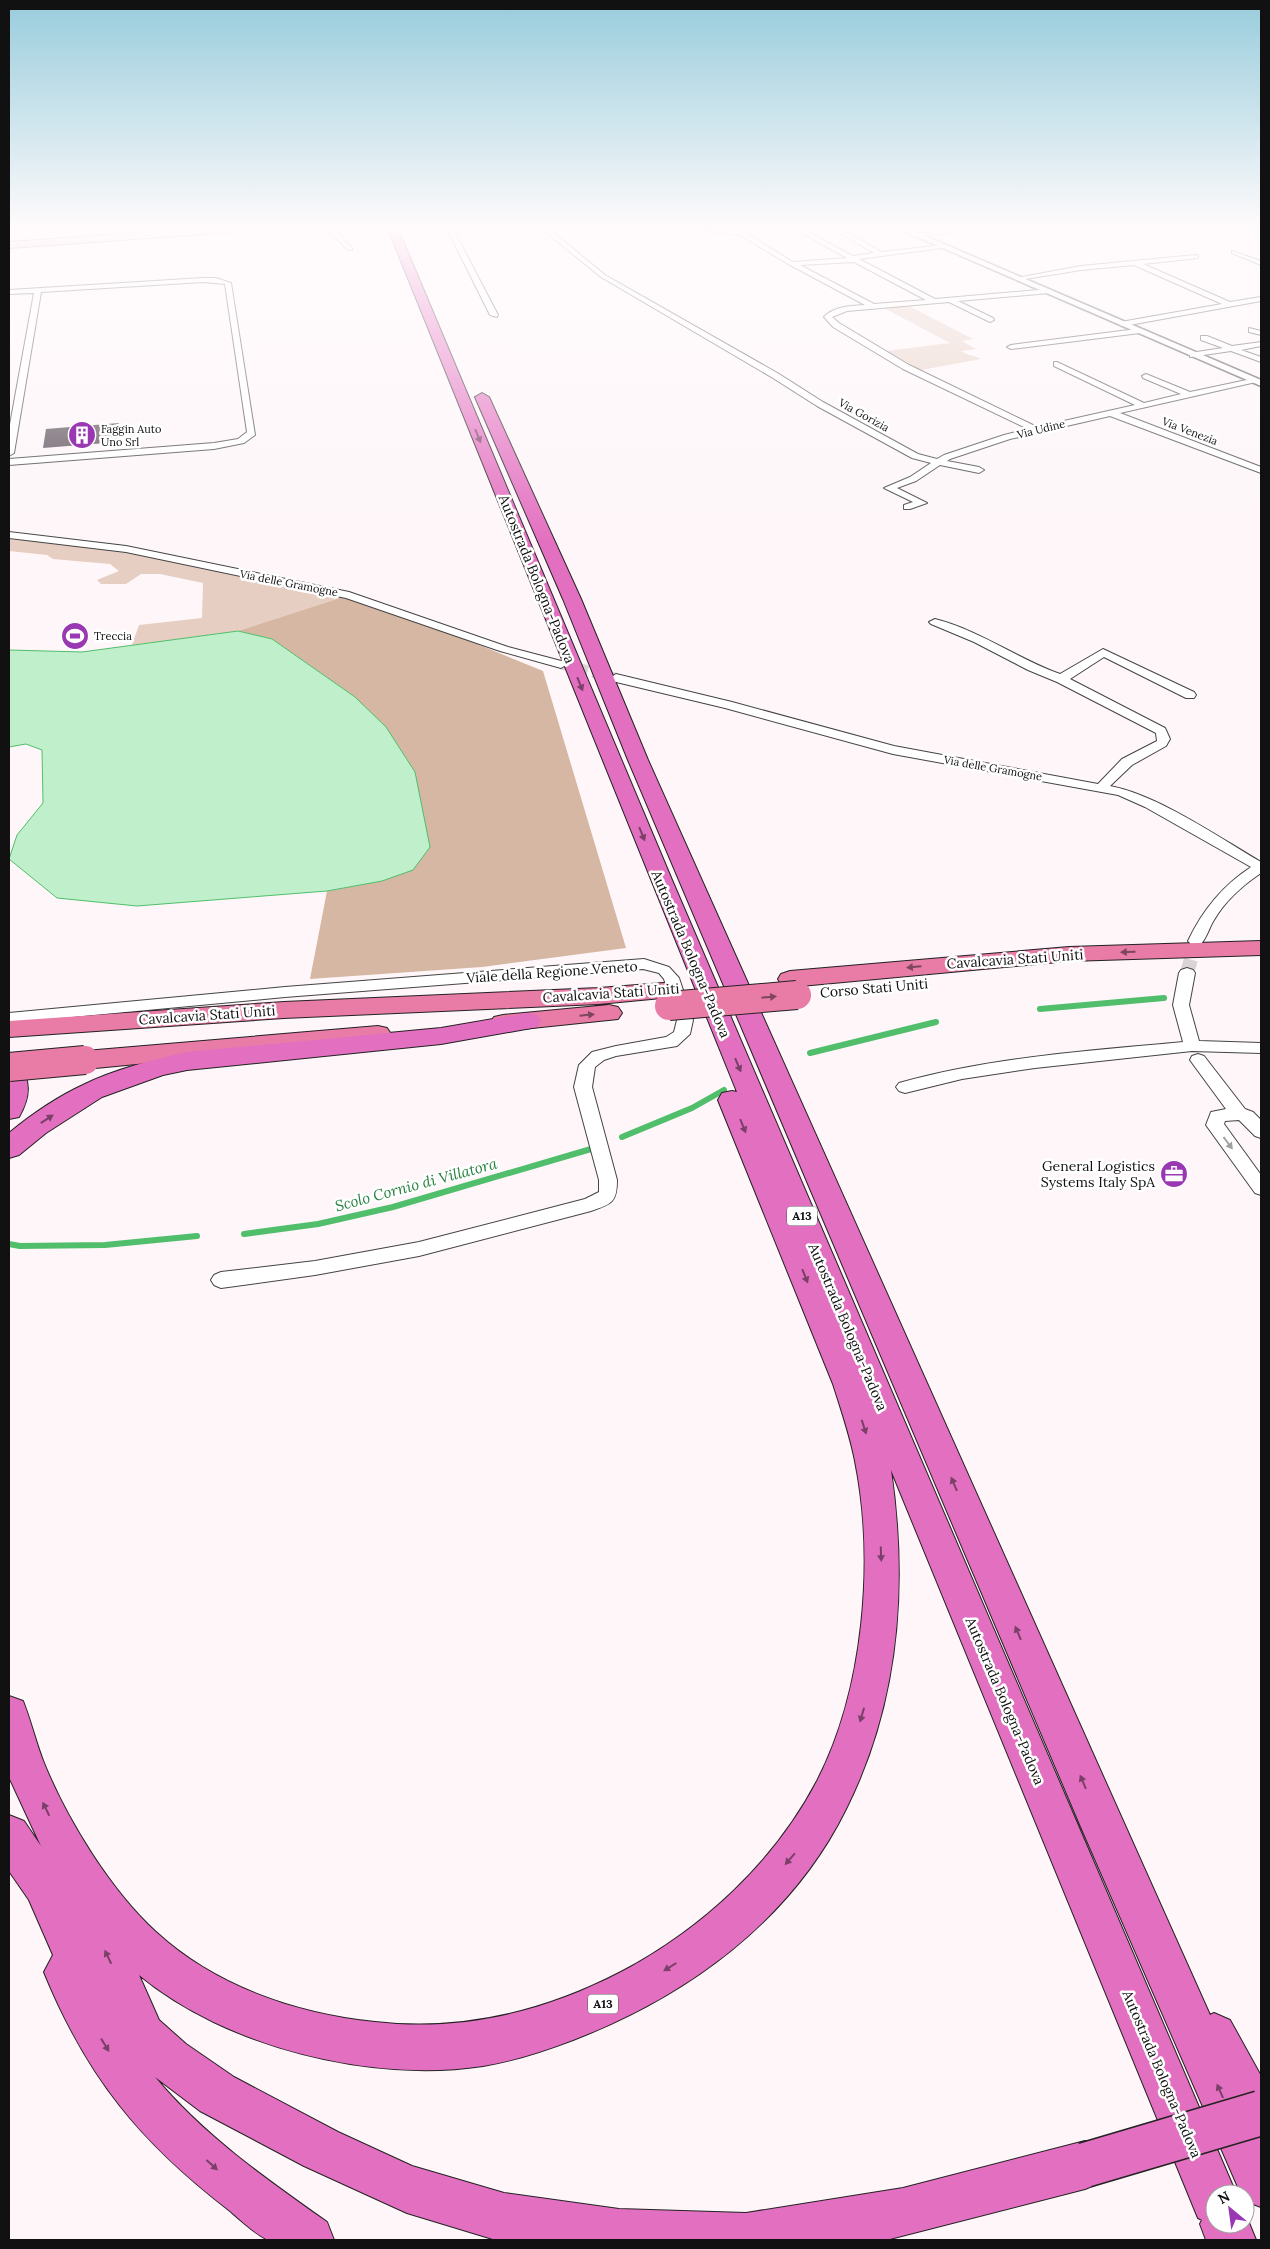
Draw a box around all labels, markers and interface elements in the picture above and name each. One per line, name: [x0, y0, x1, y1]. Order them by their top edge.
street label: Via Gorizia: [835, 395, 892, 435]
street label: Via Venezia: [1159, 414, 1220, 448]
street label: Via Udine: [1015, 416, 1067, 442]
building icon: Faggin Auto Uno Srl: [67, 420, 97, 450]
place label: Faggin Auto Uno Srl: [101, 422, 162, 449]
one-way arrow: [475, 429, 483, 443]
street label: Autostrada Bologna-Padova: [495, 491, 579, 666]
street label: Via delle Gramogne: [238, 566, 339, 599]
sports icon: Treccia: [60, 621, 90, 651]
place label: Treccia: [94, 629, 132, 643]
one-way arrow: [576, 677, 584, 692]
street label: Via delle Gramogne: [942, 752, 1043, 784]
one-way arrow: [638, 827, 646, 841]
street label: Autostrada Bologna-Padova: [647, 867, 735, 1041]
street label: Cavalcavia Stati Uniti: [946, 945, 1084, 973]
one-way arrow: [1120, 948, 1136, 956]
street label: Viale della Regione Veneto: [465, 957, 638, 987]
one-way arrow: [905, 963, 921, 971]
street label: Corso Stati Uniti: [819, 974, 929, 1002]
street label: Cavalcavia Stati Uniti: [542, 979, 680, 1007]
one-way arrow: [762, 993, 778, 1001]
street label: Cavalcavia Stati Uniti: [138, 1001, 276, 1029]
one-way arrow: [579, 1011, 595, 1019]
one-way arrow: [734, 1058, 742, 1073]
one-way arrow: [41, 1114, 54, 1124]
one-way arrow: [739, 1118, 747, 1133]
one-way arrow: [1223, 1136, 1233, 1150]
water label: Scolo Cornio di Villatora: [333, 1154, 500, 1215]
place label: General Logistics Systems Italy SpA: [1041, 1157, 1155, 1191]
office icon: General Logistics Systems Italy SpA: [1159, 1159, 1189, 1189]
road number: A13: [787, 1206, 817, 1226]
street label: Autostrada Bologna-Padova: [804, 1240, 892, 1414]
one-way arrow: [801, 1269, 809, 1283]
one-way arrow: [860, 1420, 868, 1435]
one-way arrow: [949, 1477, 957, 1491]
one-way arrow: [877, 1546, 885, 1562]
street label: Autostrada Bologna-Padova: [961, 1614, 1049, 1788]
one-way arrow: [1014, 1626, 1022, 1640]
one-way arrow: [857, 1707, 865, 1722]
one-way arrow: [1079, 1775, 1087, 1789]
one-way arrow: [42, 1802, 50, 1816]
one-way arrow: [784, 1853, 796, 1865]
one-way arrow: [104, 1950, 112, 1964]
one-way arrow: [663, 1963, 676, 1972]
street label: Autostrada Bologna-Padova: [1118, 1987, 1206, 2161]
road number: A13: [588, 1995, 618, 2014]
one-way arrow: [100, 2039, 109, 2052]
one-way arrow: [1216, 2083, 1225, 2098]
one-way arrow: [206, 2160, 219, 2171]
north arrow: [1205, 2184, 1255, 2234]
text: N: [1215, 2187, 1233, 2208]

